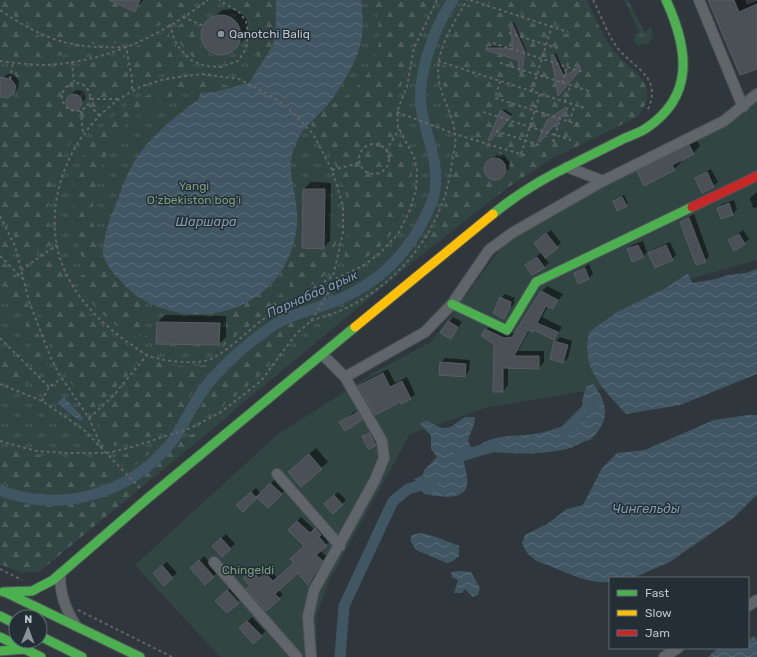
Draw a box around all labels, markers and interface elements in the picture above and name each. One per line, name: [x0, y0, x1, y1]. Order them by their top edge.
place label: Qanotchi Baliq: [229, 27, 310, 41]
marker: Qanotchi Baliq: [216, 29, 226, 39]
park label: Yangi O'zbekiston bog'i: [147, 179, 241, 207]
water label: Шаршара: [175, 214, 237, 229]
water label: Парнабад арык: [264, 267, 360, 321]
water label: Чингельды: [612, 501, 680, 516]
park label: Chingeldi: [222, 563, 274, 577]
legend: [609, 577, 749, 649]
text: Fast: [645, 586, 669, 600]
text: Slow: [645, 606, 672, 620]
north arrow: [8, 609, 48, 649]
text: N: [24, 613, 32, 626]
text: Jam: [645, 626, 670, 640]

